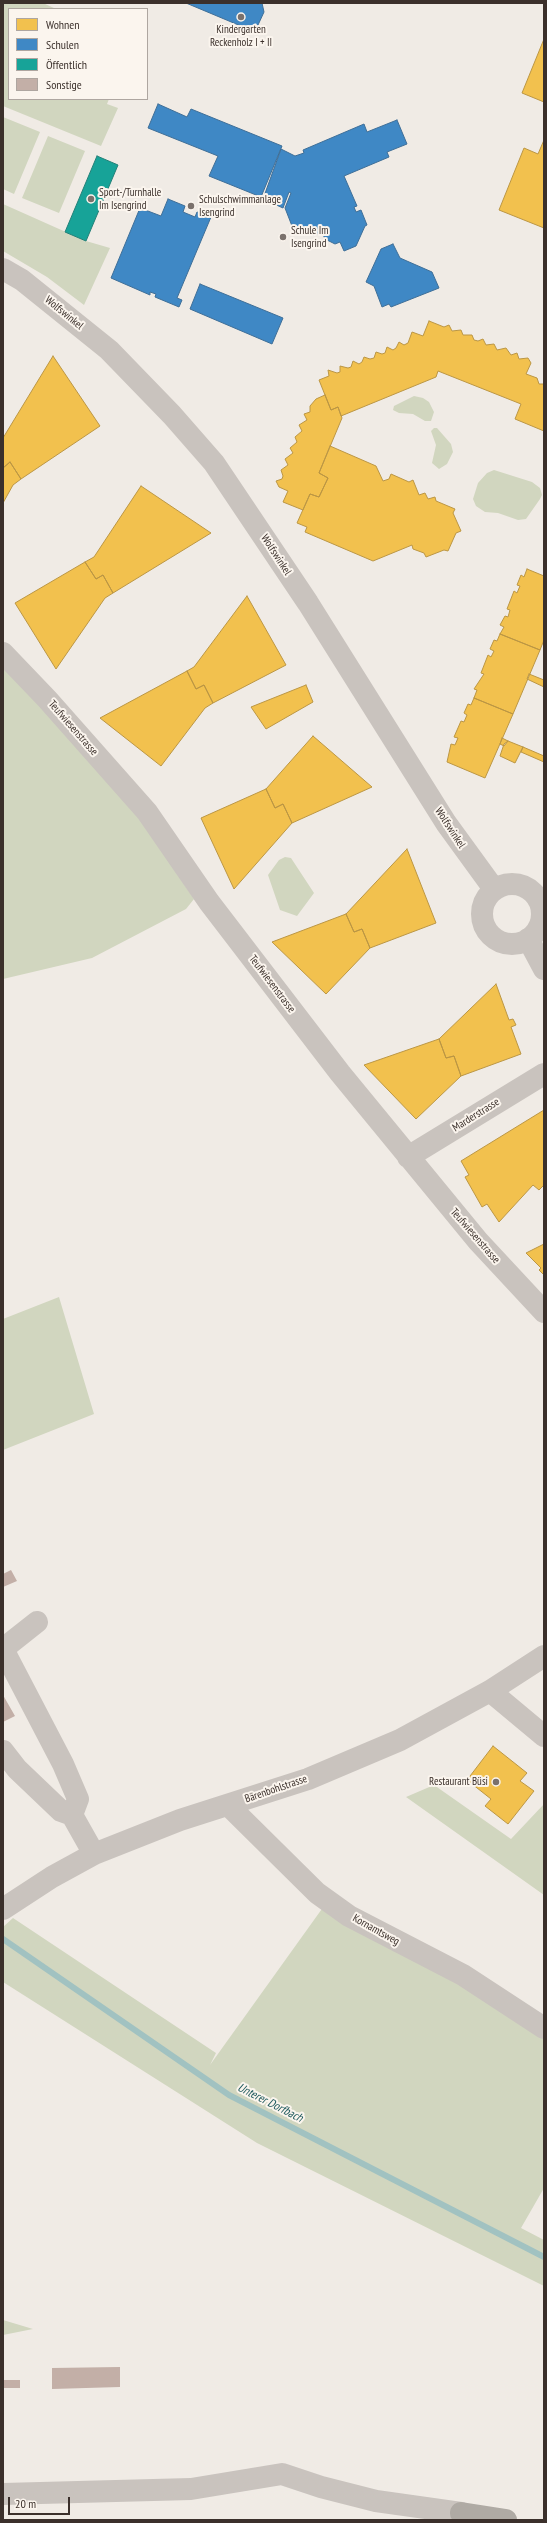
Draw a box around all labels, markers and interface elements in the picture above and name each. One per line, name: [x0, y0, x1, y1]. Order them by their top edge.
legend: [8, 8, 148, 100]
marker: Kindergarten Reckenholz I + II: [236, 12, 246, 22]
text: Wohnen: [46, 17, 80, 32]
place label: Kindergarten Reckenholz I + II: [210, 23, 272, 49]
text: Schulen: [46, 37, 79, 52]
text: Öffentlich: [46, 57, 87, 72]
text: Sonstige: [46, 77, 82, 92]
place label: Sport-/Turnhalle Im Isengrind: [99, 186, 161, 212]
place label: Schulschwimmanlage Isengrind: [199, 193, 281, 219]
marker: Sport-/Turnhalle Im Isengrind: [86, 194, 96, 204]
marker: Schulschwimmanlage Isengrind: [186, 201, 196, 211]
place label: Schule Im Isengrind: [291, 224, 328, 250]
marker: Schule Im Isengrind: [278, 232, 288, 242]
street label: Wolfswinkel: [42, 293, 86, 333]
street label: Wolfswinkel: [258, 532, 294, 578]
street label: Teufwiesenstrasse: [46, 698, 100, 758]
street label: Wolfswinkel: [432, 805, 468, 851]
street label: Teufwiesenstrasse: [246, 953, 298, 1015]
street label: Marderstrasse: [450, 1095, 502, 1135]
street label: Teufwiesenstrasse: [448, 1206, 502, 1266]
street label: Bärenbohlstrasse: [243, 1772, 309, 1806]
place label: Restaurant Büsi: [429, 1775, 488, 1789]
marker: Restaurant Büsi: [491, 1777, 501, 1787]
street label: Kornamtsweg: [350, 1912, 402, 1948]
water label: Unterer Dorfbach: [235, 2080, 305, 2126]
scale bar: [10, 2489, 72, 2515]
text: 20 m: [15, 2496, 36, 2511]

